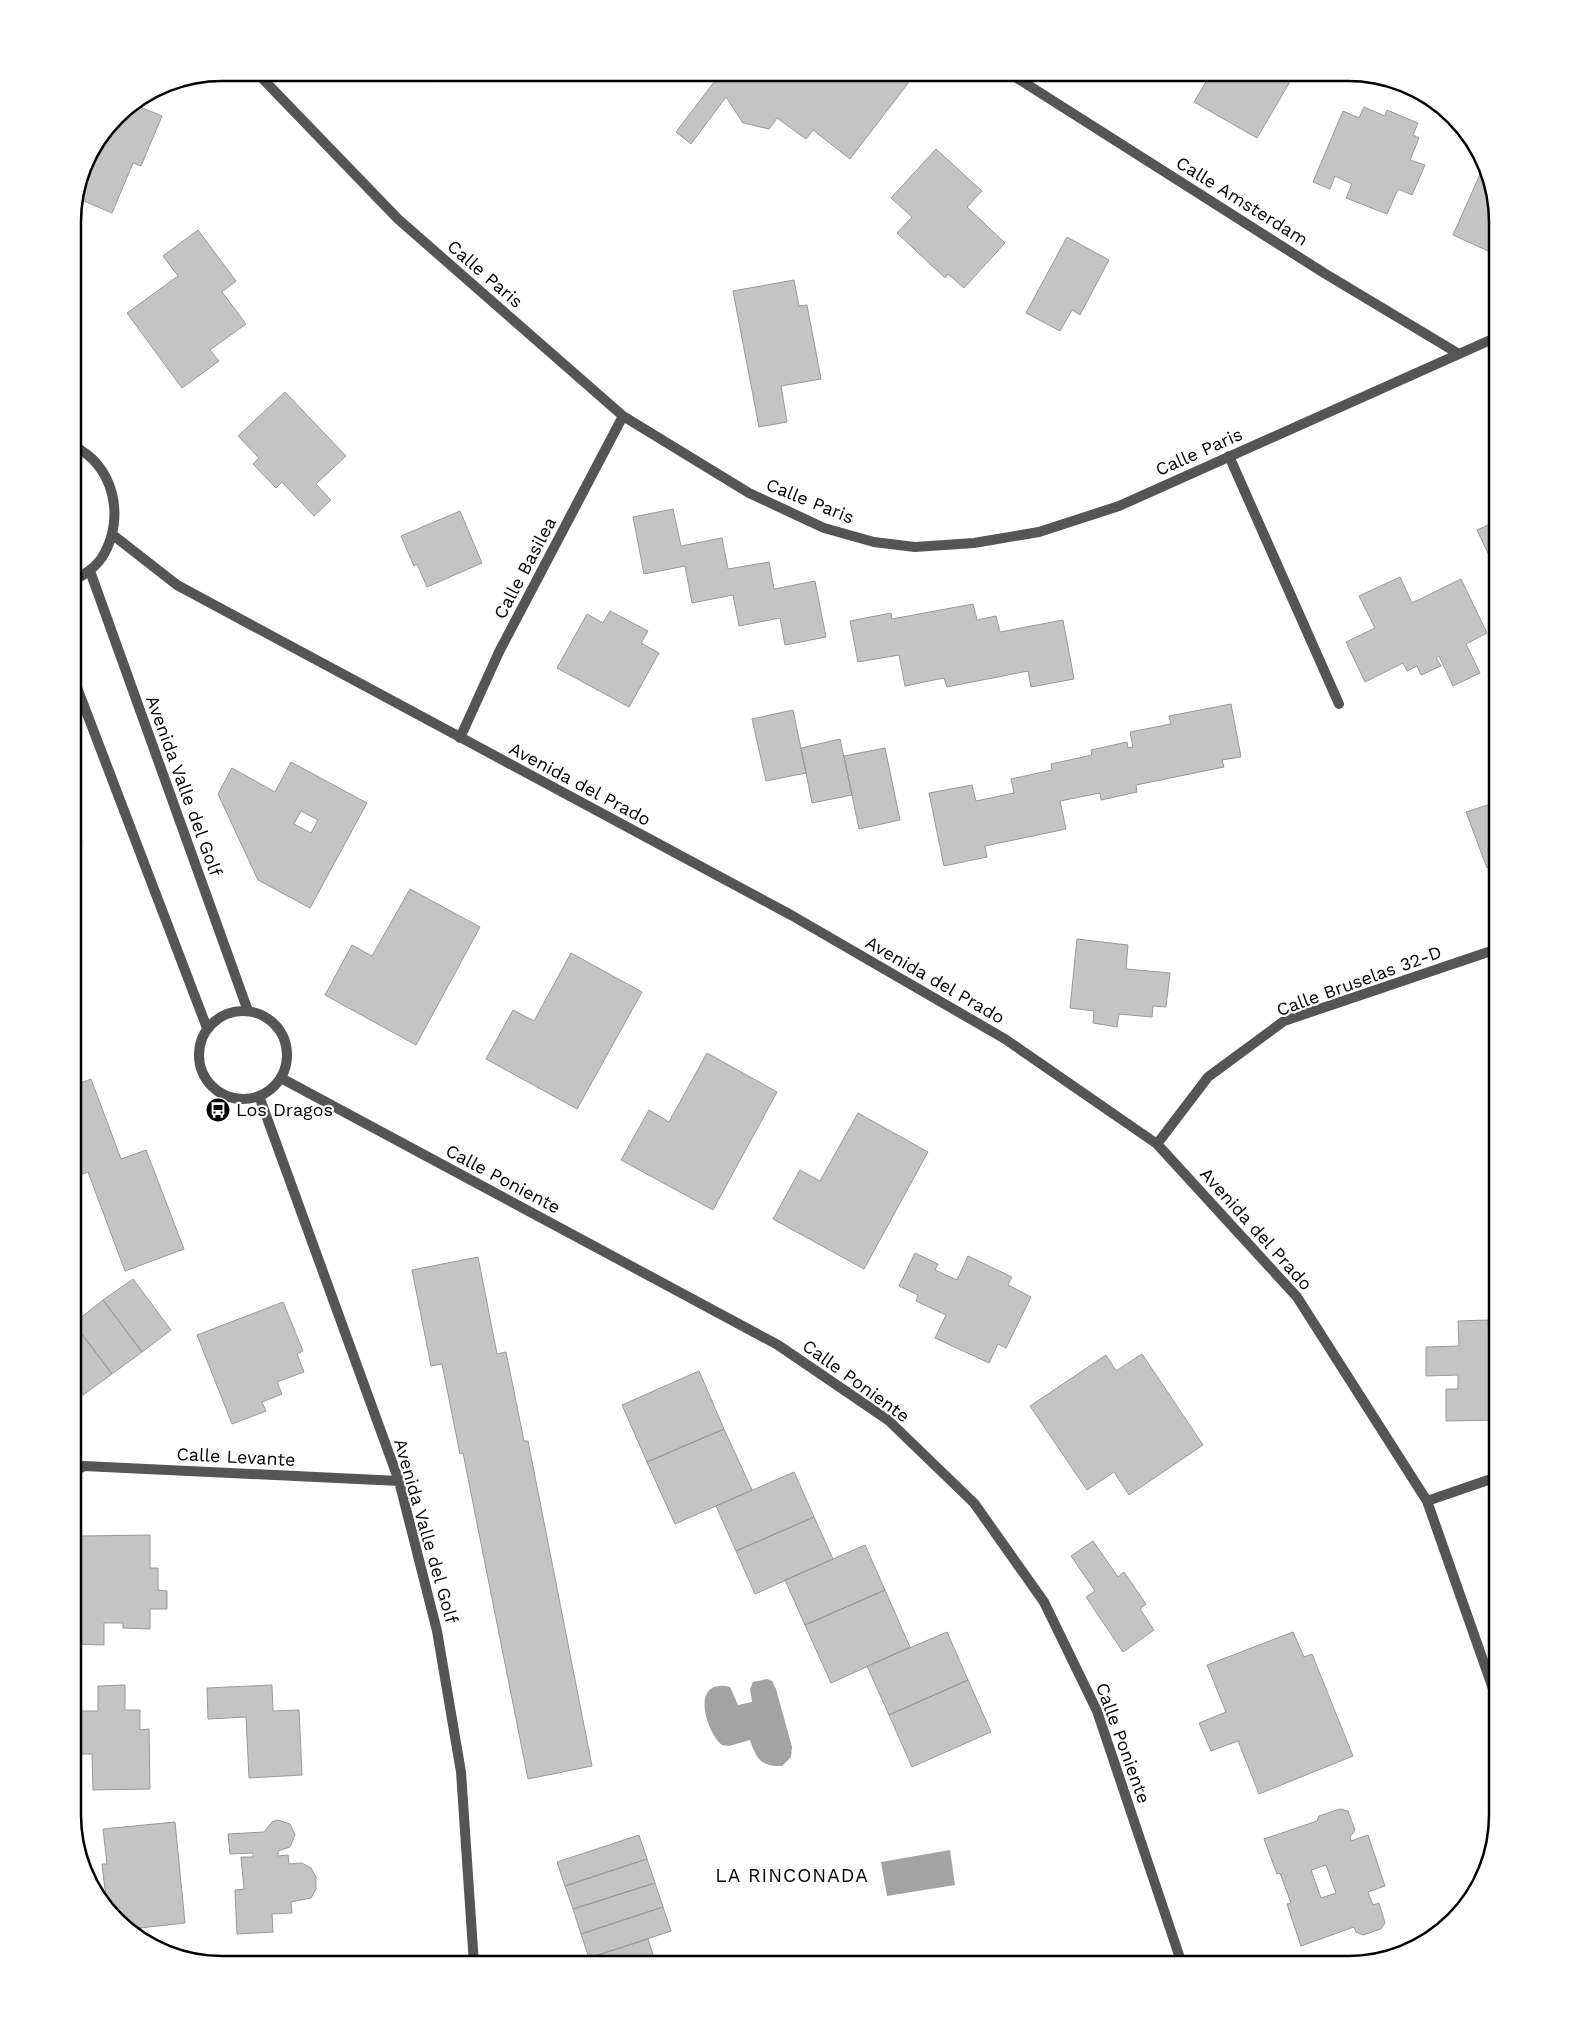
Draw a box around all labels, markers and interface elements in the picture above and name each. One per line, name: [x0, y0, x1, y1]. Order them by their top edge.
street label: Calle Amsterdam: [1172, 152, 1312, 250]
street label: Calle Paris: [443, 235, 527, 312]
street label: Calle Paris: [1152, 423, 1245, 480]
street label: Calle Paris: [763, 473, 857, 528]
street label: Calle Basilea: [489, 513, 560, 622]
street label: Avenida Valle del Golf: [142, 693, 227, 879]
street label: Avenida del Prado: [506, 737, 655, 830]
street label: Avenida del Prado: [862, 931, 1009, 1028]
street label: Calle Bruselas 32-D: [1273, 941, 1444, 1020]
bus stop icon: Los Dragos: [205, 1097, 231, 1123]
place label: Los Dragos: [236, 1099, 333, 1120]
street label: Calle Poniente: [442, 1139, 564, 1218]
street label: Avenida del Prado: [1196, 1163, 1317, 1294]
street label: Calle Poniente: [799, 1335, 914, 1426]
street label: Avenida Valle del Golf: [390, 1436, 463, 1626]
street label: Calle Levante: [176, 1443, 296, 1470]
street label: Calle Poniente: [1092, 1680, 1155, 1806]
district label: LA RINCONADA: [715, 1864, 869, 1887]

